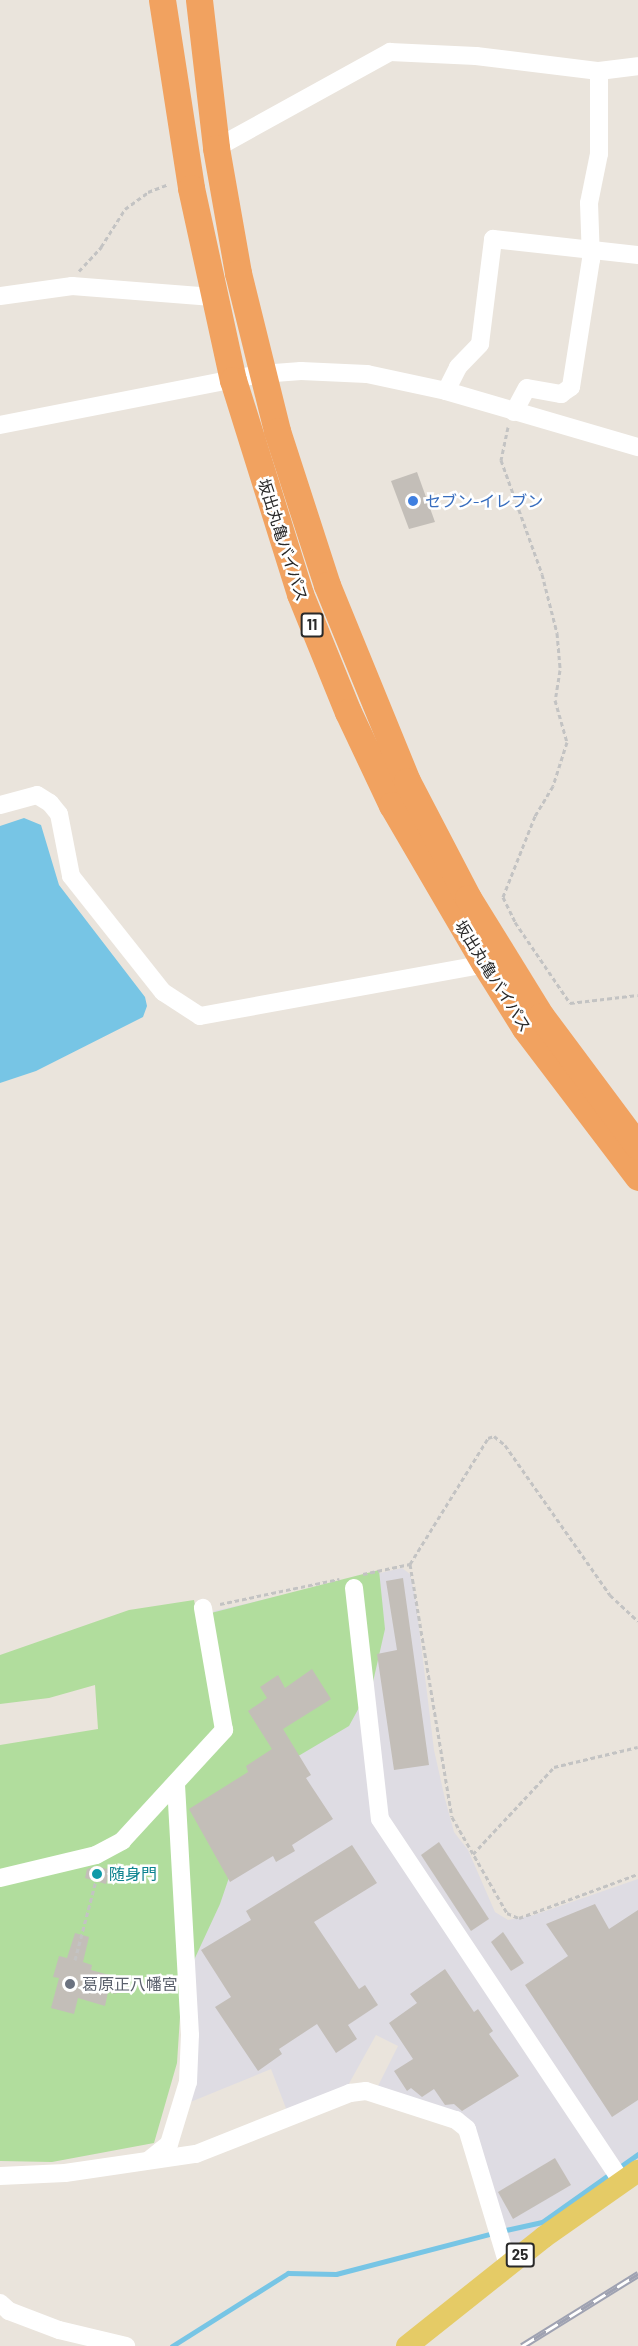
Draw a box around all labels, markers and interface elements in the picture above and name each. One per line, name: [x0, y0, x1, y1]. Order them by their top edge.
street label: 坂出丸亀バイパス: [254, 476, 312, 604]
place label: セブン-イレブン: [425, 491, 543, 511]
marker: セブン-イレブン: [406, 494, 420, 508]
road number: 11: [300, 613, 324, 637]
street label: 坂出丸亀バイパス: [451, 917, 535, 1035]
place label: 随身門: [109, 1864, 157, 1884]
marker: 随身門: [90, 1867, 104, 1881]
place label: 葛原正八幡宮: [82, 1974, 178, 1994]
marker: 葛原正八幡宮: [63, 1977, 77, 1991]
road number: 25: [505, 2243, 535, 2267]

